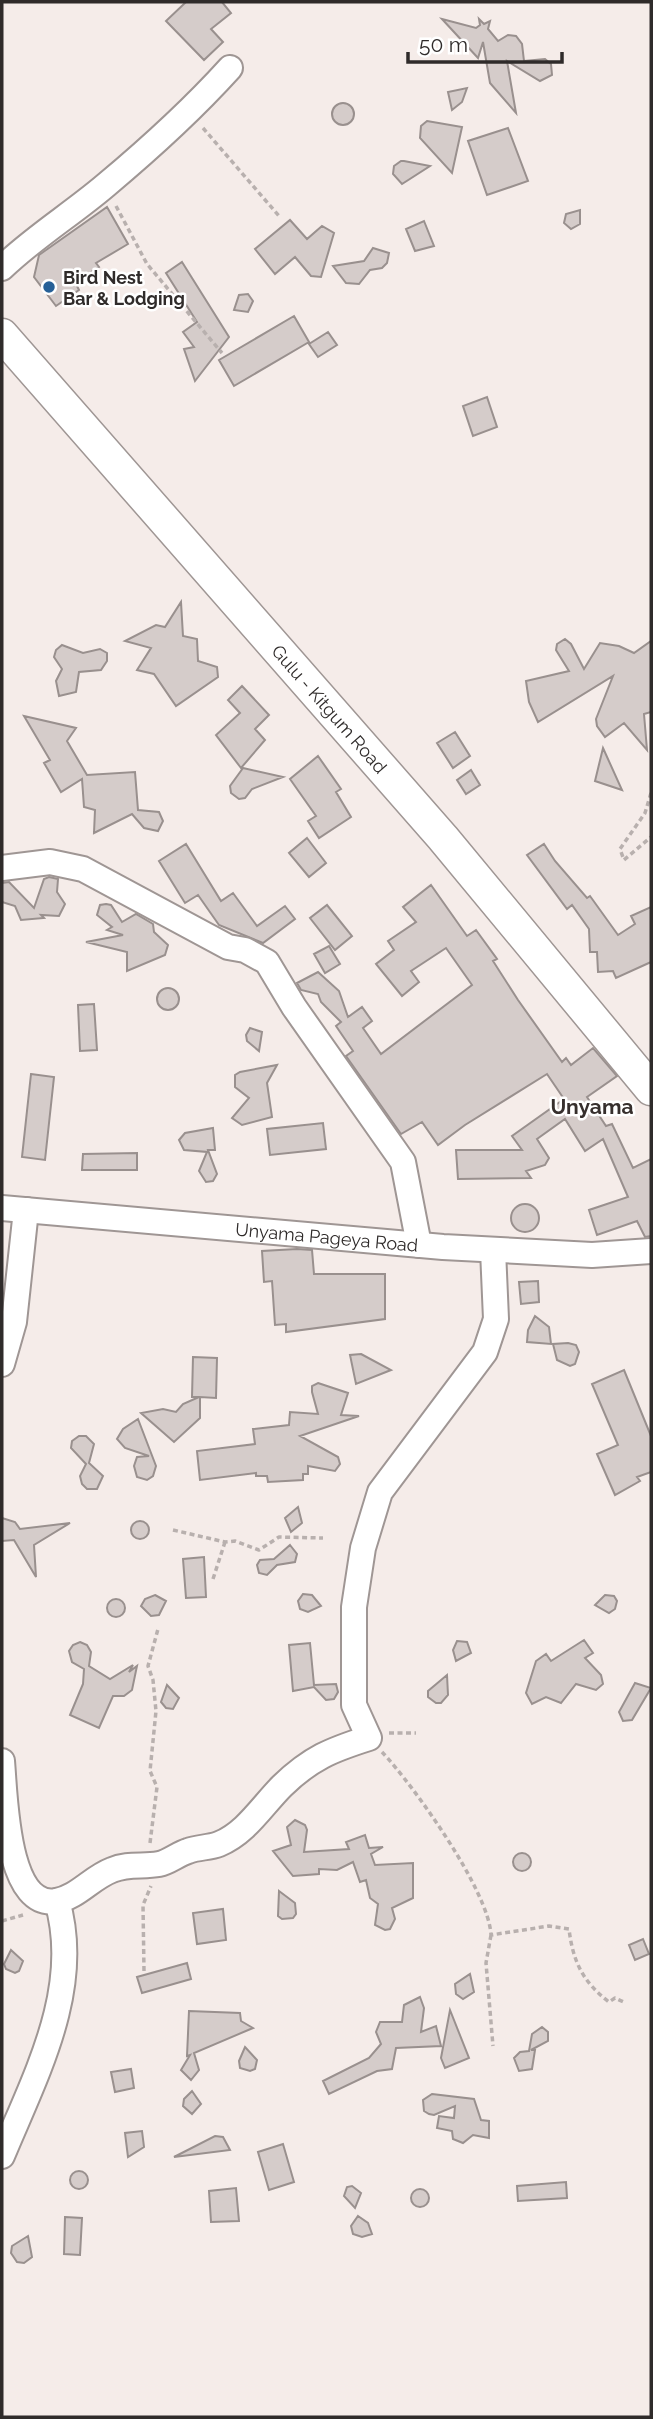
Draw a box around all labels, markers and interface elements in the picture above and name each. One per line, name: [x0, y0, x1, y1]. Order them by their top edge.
scale bar: [408, 21, 562, 65]
text: 50 m: [419, 32, 468, 57]
place label: Bird Nest Bar & Lodging: [63, 267, 185, 309]
marker: Bird Nest Bar & Lodging: [41, 279, 57, 295]
street label: Gulu - Kitgum Road: [268, 640, 391, 777]
district label: Unyama: [551, 1094, 634, 1119]
street label: Unyama Pageya Road: [234, 1218, 419, 1255]

